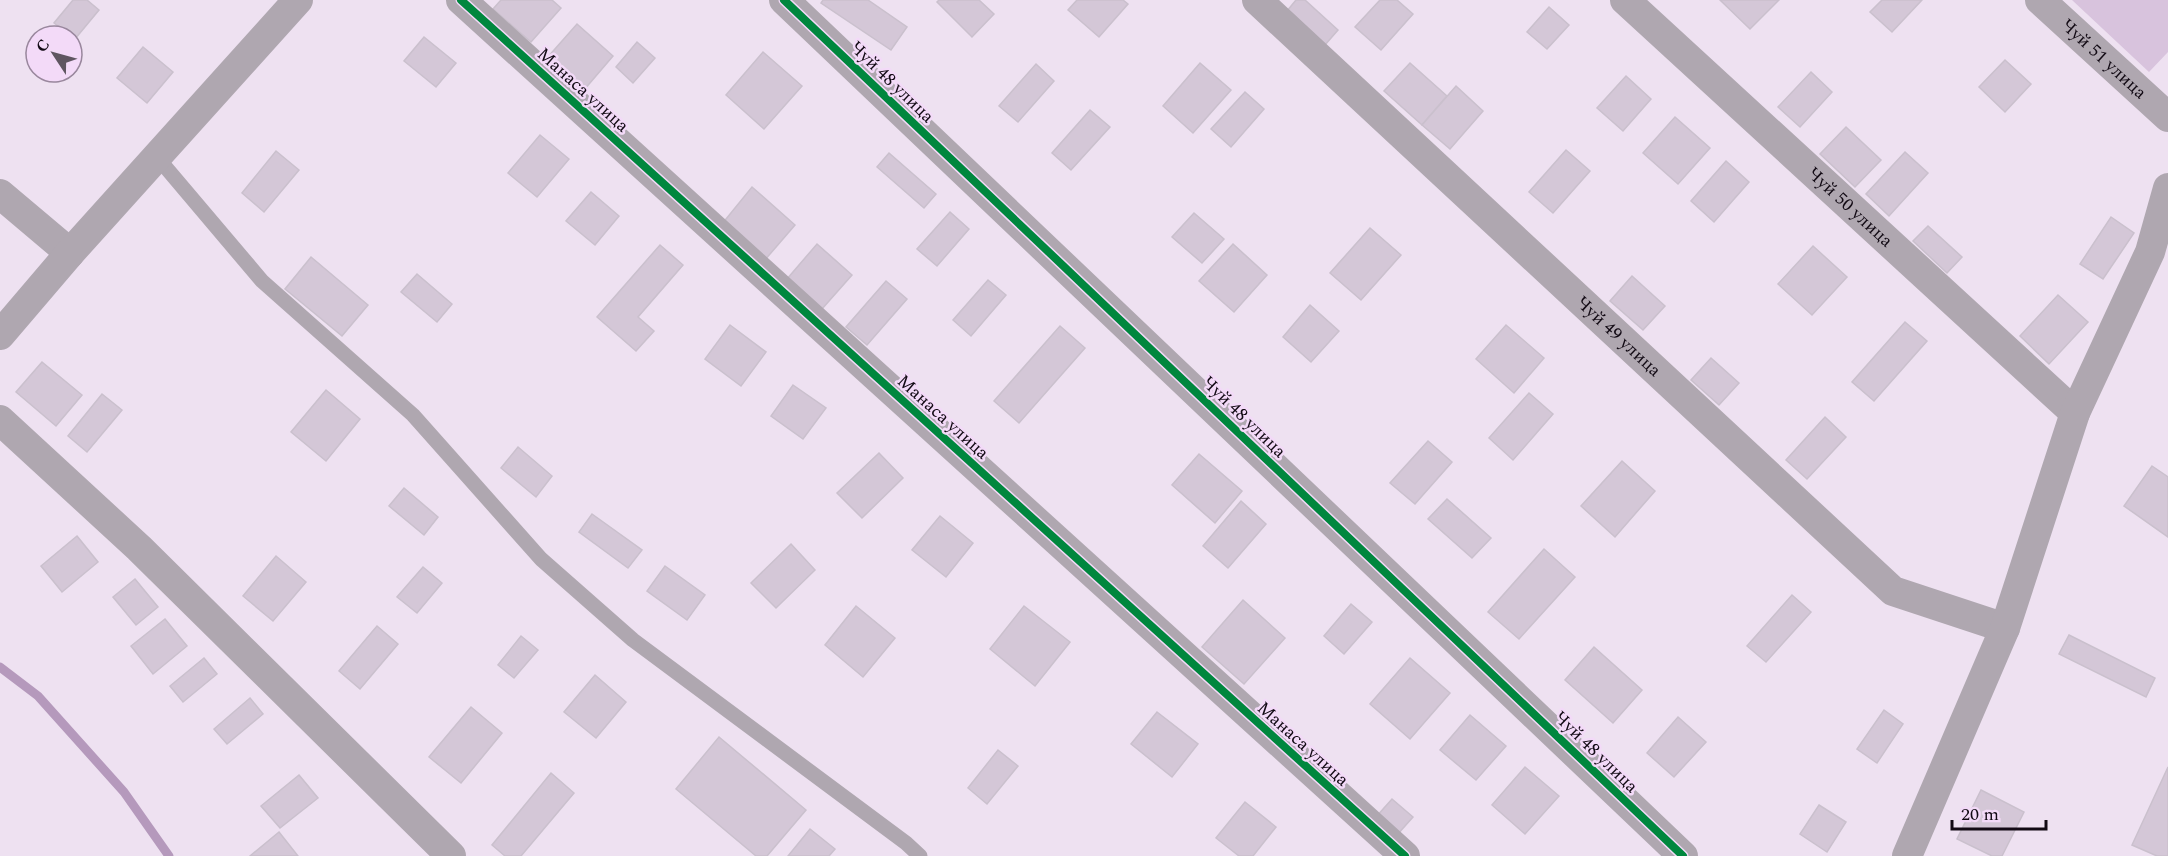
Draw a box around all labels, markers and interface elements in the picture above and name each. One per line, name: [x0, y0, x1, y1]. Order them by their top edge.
street label: Чуй 51 улица: [2055, 12, 2153, 105]
north arrow: [24, 24, 84, 84]
text: С: [30, 34, 56, 57]
street label: Чуй 48 улица: [844, 35, 940, 129]
street label: Манаса улица: [531, 41, 635, 139]
street label: Чуй 50 улица: [1801, 160, 1900, 254]
street label: Чуй 49 улица: [1570, 290, 1668, 383]
street label: Манаса улица: [891, 368, 995, 466]
street label: Чуй 48 улица: [1196, 370, 1292, 464]
street label: Манаса улица: [1251, 695, 1355, 793]
street label: Чуй 48 улица: [1548, 705, 1644, 799]
scale bar: [1952, 793, 2046, 831]
text: 20 m: [1961, 801, 1999, 828]

